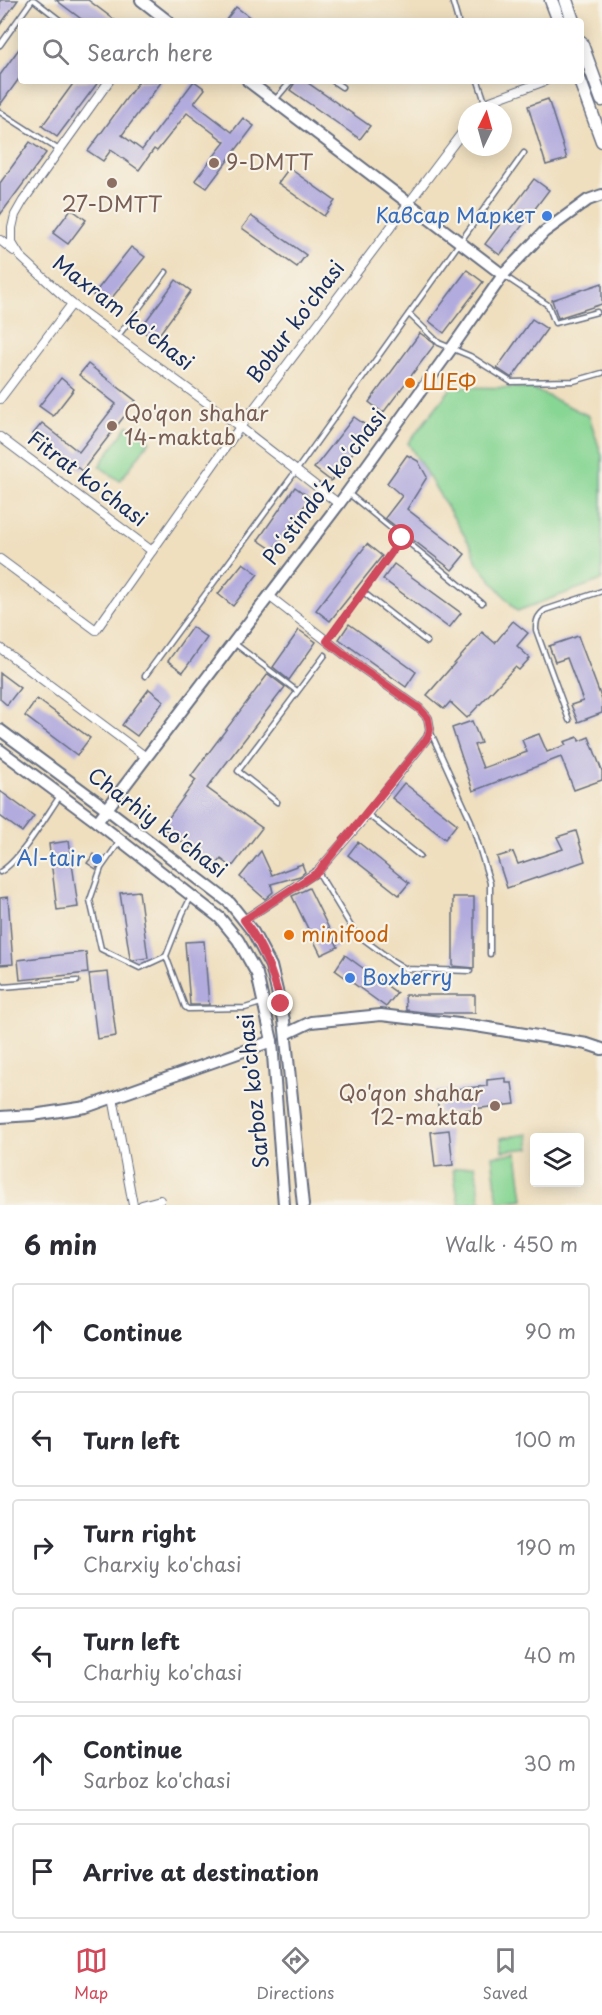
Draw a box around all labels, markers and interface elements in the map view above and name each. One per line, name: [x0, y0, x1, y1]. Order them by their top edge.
search box: [18, 18, 584, 84]
icon: search: [39, 35, 72, 68]
text: Search here: [87, 35, 213, 68]
north arrow: [458, 102, 512, 156]
place label: 9-DMTT: [226, 145, 314, 177]
marker: 9-DMTT: [207, 156, 221, 170]
marker: 27-DMTT: [105, 176, 119, 190]
place label: 27-DMTT: [62, 187, 163, 219]
place label: Кавсар Маркет: [375, 198, 536, 230]
marker: Кавсар Маркет: [540, 209, 554, 223]
street label: Maxram ko'chasi: [47, 246, 202, 377]
street label: Bobur ko'chasi: [238, 253, 351, 389]
place label: ШЕФ: [422, 365, 476, 397]
marker: ШЕФ: [403, 376, 417, 390]
place label: Qo'qon shahar 14-maktab: [124, 396, 269, 452]
street label: Poʻstindoʻz koʻchasi: [254, 401, 393, 571]
marker: Qo'qon shahar 14-maktab: [105, 419, 119, 433]
street label: Fitrat ko'chasi: [22, 422, 155, 533]
route start: [388, 524, 414, 550]
street label: Charhiy ko'chasi: [82, 758, 235, 885]
place label: Al-tair: [16, 841, 85, 873]
marker: Al-tair: [90, 852, 104, 866]
place label: minifood: [301, 917, 389, 949]
marker: minifood: [282, 928, 296, 942]
place label: Boxberry: [362, 960, 453, 992]
marker: Boxberry: [343, 971, 357, 985]
route end: [267, 990, 293, 1016]
street label: Sarboz ko'chasi: [228, 1012, 276, 1170]
place label: Qo'qon shahar 12-maktab: [338, 1076, 484, 1132]
marker: Qo'qon shahar 12-maktab: [488, 1099, 502, 1113]
map controls: [530, 1133, 584, 1187]
button: layers: [530, 1133, 584, 1187]
text: 6 min: [24, 1225, 97, 1264]
text: Walk · 450 m: [445, 1229, 578, 1259]
icon: ahead: [26, 1315, 59, 1348]
text: Continue: [83, 1315, 182, 1348]
text: 90 m: [525, 1316, 576, 1346]
icon: left: [26, 1423, 59, 1456]
text: Turn left: [83, 1423, 180, 1456]
text: 100 m: [515, 1424, 576, 1454]
text: Turn right: [83, 1516, 196, 1549]
icon: right: [26, 1531, 59, 1564]
text: 190 m: [517, 1532, 576, 1562]
text: Charxiy ko'chasi: [83, 1549, 242, 1579]
text: Turn left: [83, 1624, 180, 1657]
icon: left: [26, 1639, 59, 1672]
text: 40 m: [524, 1640, 576, 1670]
text: Charhiy ko'chasi: [83, 1657, 242, 1687]
text: Continue: [83, 1732, 182, 1765]
icon: ahead: [26, 1747, 59, 1780]
text: 30 m: [523, 1748, 576, 1778]
text: Sarboz ko'chasi: [83, 1765, 231, 1795]
icon: arrive: [26, 1855, 59, 1888]
text: Arrive at destination: [83, 1855, 319, 1888]
tab: Map: [74, 1944, 108, 2004]
tab: Directions: [256, 1944, 334, 2004]
tab: Saved: [482, 1944, 528, 2004]

